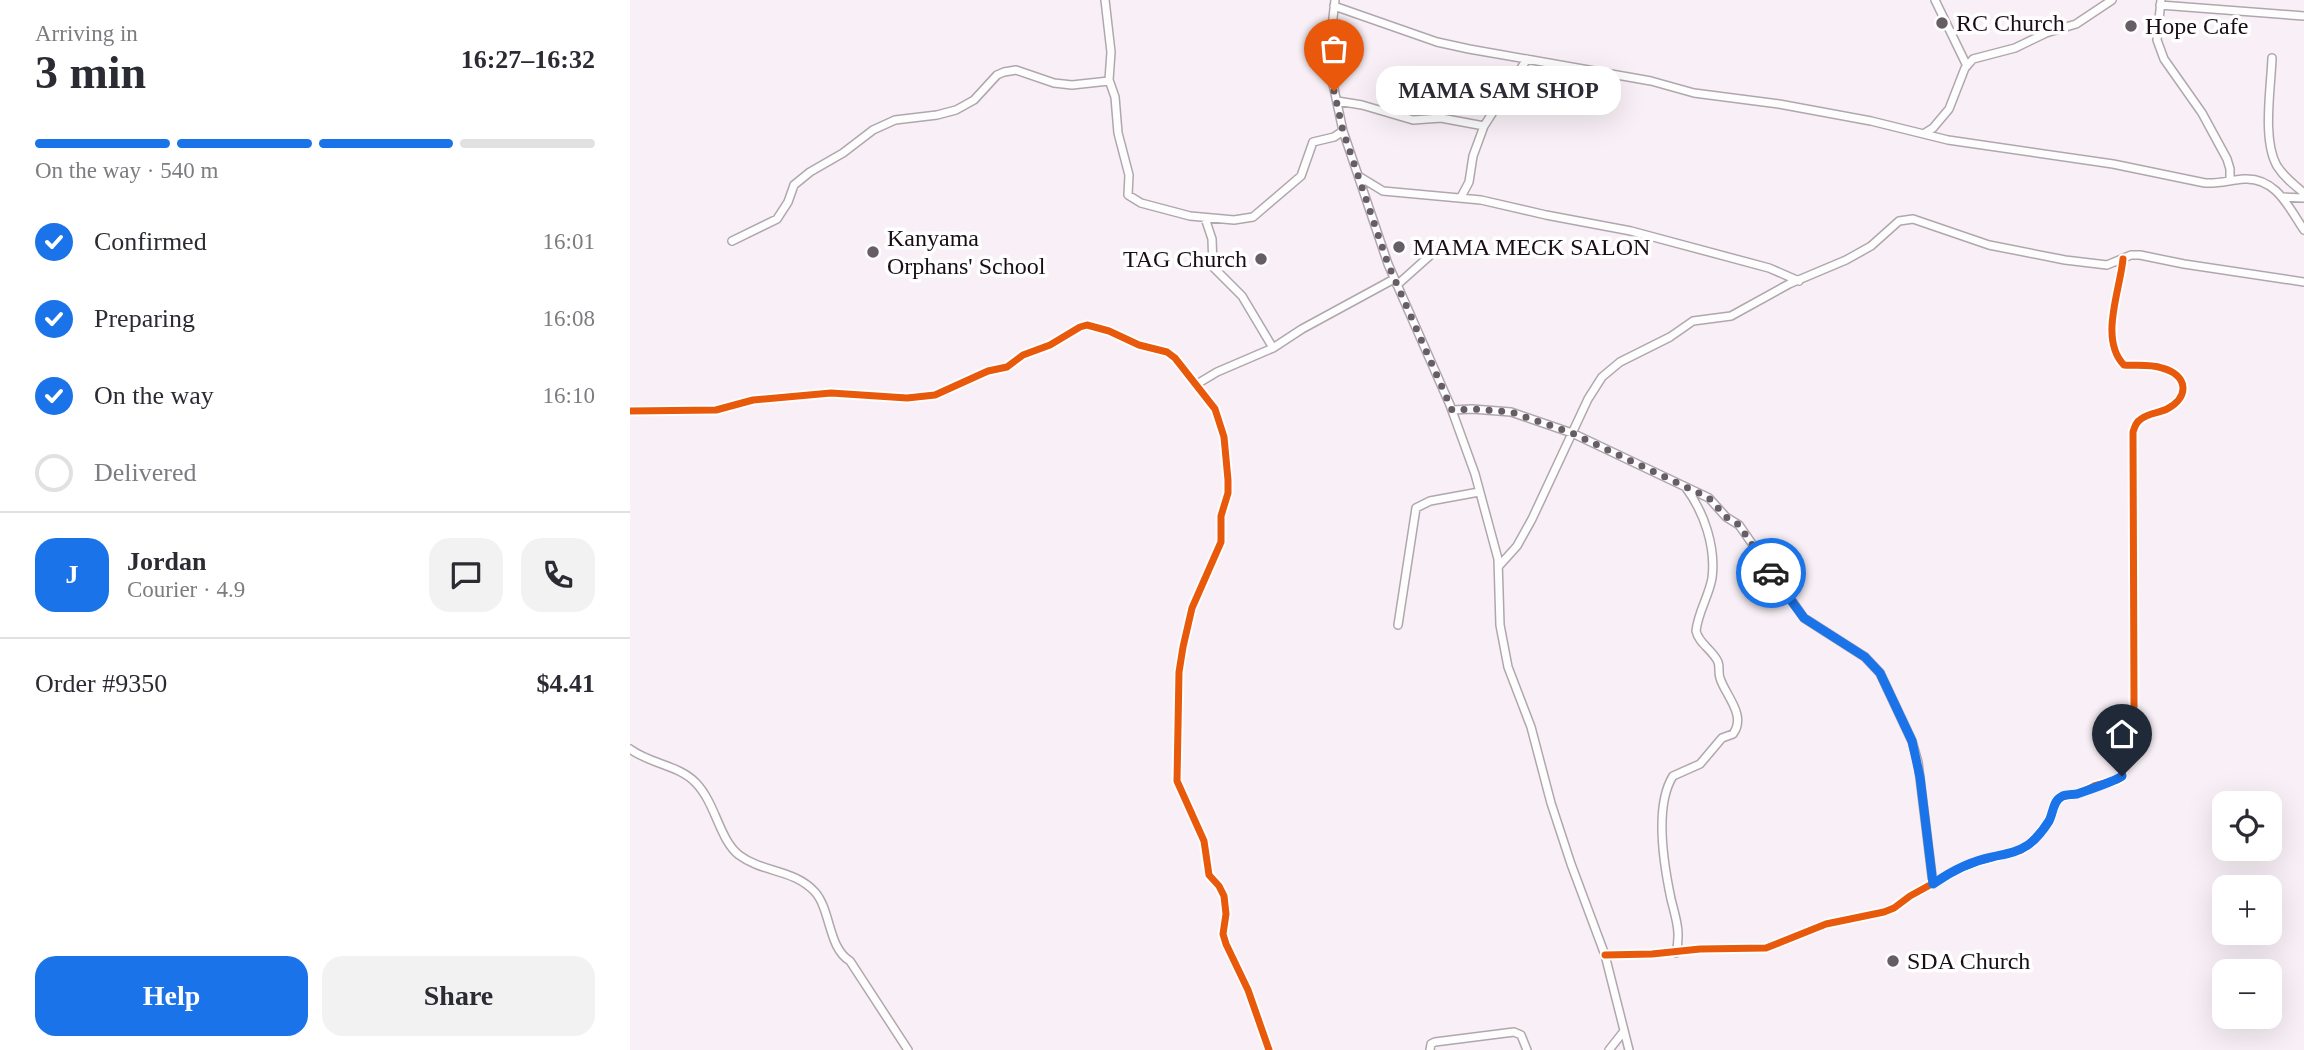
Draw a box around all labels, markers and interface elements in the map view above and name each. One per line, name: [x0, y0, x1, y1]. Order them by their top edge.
place label: RC Church: [1956, 10, 2065, 36]
place label: Hope Cafe: [2145, 13, 2248, 39]
marker: RC Church: [1934, 15, 1950, 31]
marker: Hope Cafe: [2123, 18, 2139, 34]
pin: [1304, 19, 1364, 91]
text: Arriving in: [35, 21, 138, 46]
icon: bag: [1315, 30, 1353, 68]
text: 16:27–16:32: [461, 45, 595, 74]
text: 3 min: [35, 47, 146, 98]
callout: MAMA SAM SHOP: [1376, 66, 1621, 116]
text: MAMA SAM SHOP: [1398, 78, 1599, 103]
text: On the way · 540 m: [35, 158, 218, 183]
icon: check: [35, 223, 73, 261]
place label: Kanyama Orphans' School: [887, 225, 1046, 279]
text: Confirmed: [94, 227, 207, 256]
text: 16:01: [543, 229, 595, 254]
place label: MAMA MECK SALON: [1413, 234, 1650, 260]
marker: MAMA MECK SALON: [1391, 239, 1407, 255]
marker: Kanyama Orphans' School: [865, 244, 881, 260]
place label: TAG Church: [1123, 246, 1247, 272]
marker: TAG Church: [1253, 251, 1269, 267]
icon: check: [35, 300, 73, 338]
text: Preparing: [94, 304, 195, 333]
text: 16:08: [543, 306, 595, 331]
icon: check: [35, 377, 73, 415]
text: On the way: [94, 381, 214, 410]
text: 16:10: [543, 383, 595, 408]
text: Delivered: [94, 458, 197, 487]
button: chat: [429, 538, 503, 612]
button: phone: [521, 538, 595, 612]
courier: [1736, 538, 1806, 608]
text: Jordan: [127, 547, 206, 576]
icon: car: [1752, 554, 1790, 592]
text: J: [66, 560, 79, 589]
text: Courier · 4.9: [127, 577, 245, 602]
text: Order #9350: [35, 669, 167, 698]
text: $4.41: [537, 669, 595, 698]
pin: [2092, 704, 2152, 776]
icon: home: [2103, 715, 2141, 753]
map controls: [2212, 791, 2282, 1029]
button: locate: [2212, 791, 2282, 861]
button: +: [2212, 875, 2282, 945]
place label: SDA Church: [1907, 948, 2030, 974]
marker: SDA Church: [1885, 953, 1901, 969]
button: Help: [35, 956, 308, 1036]
button: Share: [322, 956, 595, 1036]
button: −: [2212, 959, 2282, 1029]

